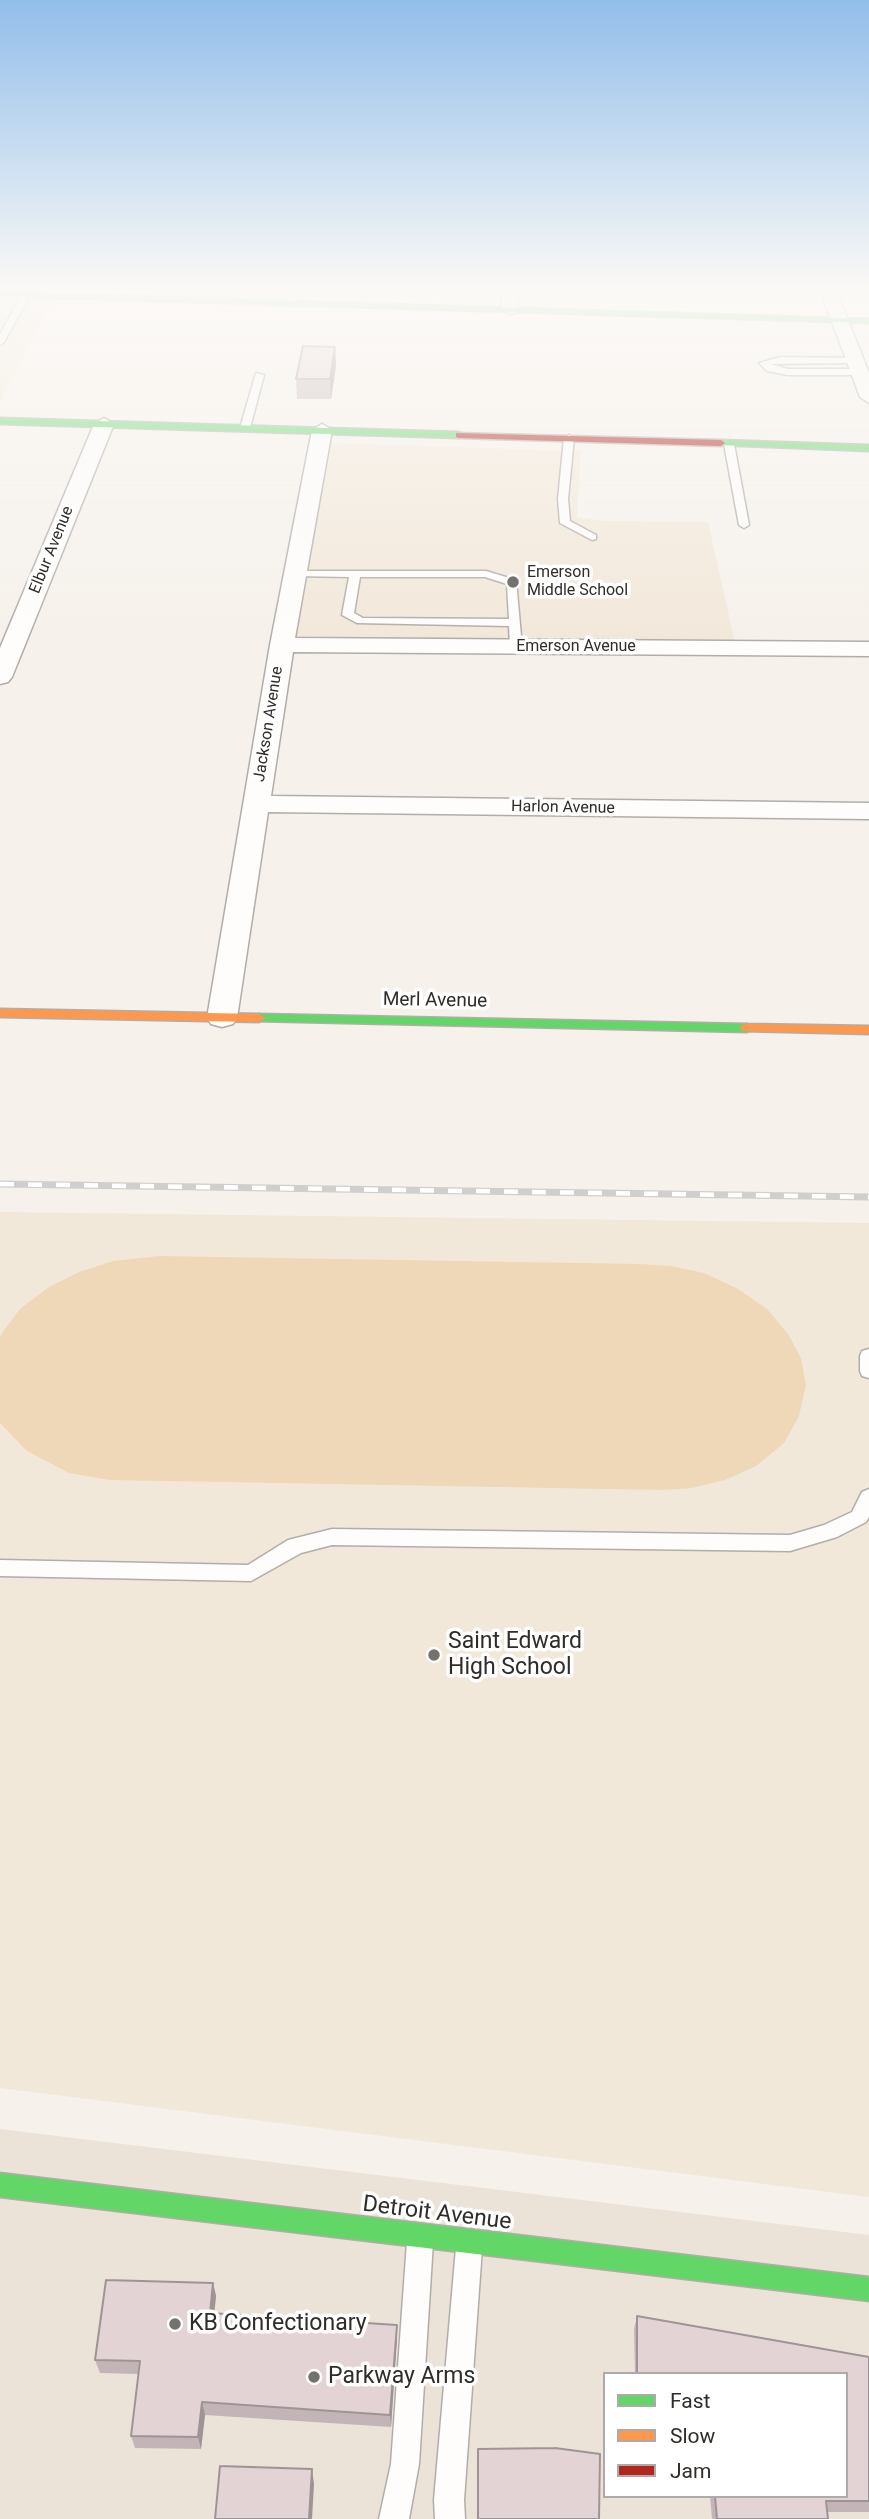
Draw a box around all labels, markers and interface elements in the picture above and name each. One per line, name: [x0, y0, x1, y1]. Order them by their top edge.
street label: Elbur Avenue: [26, 504, 78, 596]
place label: Emerson Middle School: [527, 563, 628, 601]
marker: Emerson Middle School: [505, 574, 521, 590]
street label: Emerson Avenue: [516, 637, 636, 657]
street label: Jackson Avenue: [250, 665, 288, 783]
street label: Harlon Avenue: [511, 797, 615, 819]
street label: Merl Avenue: [383, 989, 487, 1013]
place label: Saint Edward High School: [448, 1628, 582, 1682]
marker: Saint Edward High School: [426, 1647, 442, 1663]
street label: Detroit Avenue: [361, 2191, 513, 2237]
place label: KB Confectionary: [189, 2310, 367, 2338]
marker: KB Confectionary: [167, 2316, 183, 2332]
place label: Parkway Arms: [328, 2363, 475, 2391]
marker: Parkway Arms: [306, 2369, 322, 2385]
legend: [603, 2372, 848, 2498]
text: Fast: [670, 2389, 710, 2413]
text: Slow: [670, 2424, 715, 2448]
text: Jam: [670, 2459, 711, 2483]

